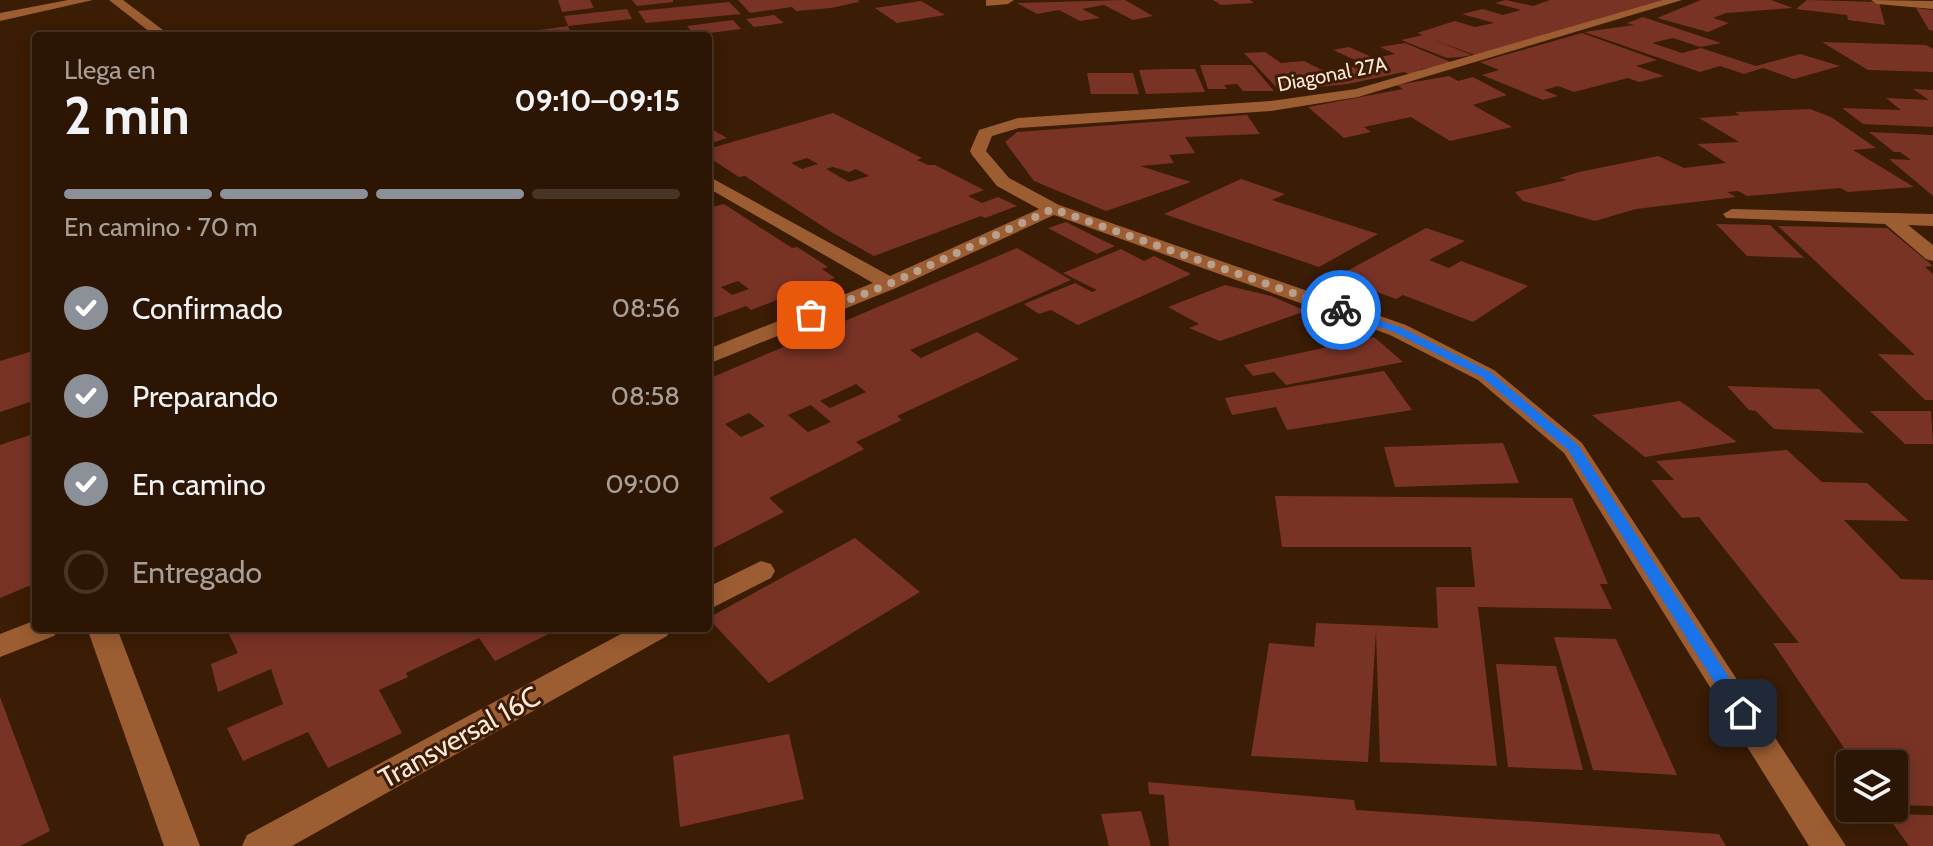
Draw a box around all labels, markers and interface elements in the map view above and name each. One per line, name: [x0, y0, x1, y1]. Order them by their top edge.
street label: Diagonal 27A: [1275, 51, 1390, 96]
text: Llega en: [64, 54, 155, 86]
text: 09:10–09:15: [515, 82, 680, 119]
text: 2 min: [64, 84, 190, 147]
text: En camino · 70 m: [64, 211, 258, 243]
courier: [1301, 270, 1381, 350]
pin: [777, 281, 845, 349]
icon: check: [64, 286, 108, 330]
icon: bike: [1319, 288, 1363, 332]
text: Confirmado: [132, 290, 283, 327]
text: 08:56: [612, 292, 680, 324]
icon: bag: [789, 293, 833, 337]
icon: check: [64, 374, 108, 418]
text: Preparando: [132, 378, 278, 415]
text: 08:58: [611, 380, 680, 412]
icon: check: [64, 462, 108, 506]
text: En camino: [132, 466, 266, 503]
text: 09:00: [605, 468, 680, 500]
text: Entregado: [132, 554, 262, 591]
street label: Transversal 16C: [373, 679, 545, 795]
pin: [1709, 679, 1777, 747]
icon: home: [1721, 691, 1765, 735]
map controls: [1836, 750, 1908, 822]
button: layers: [1836, 750, 1908, 822]

